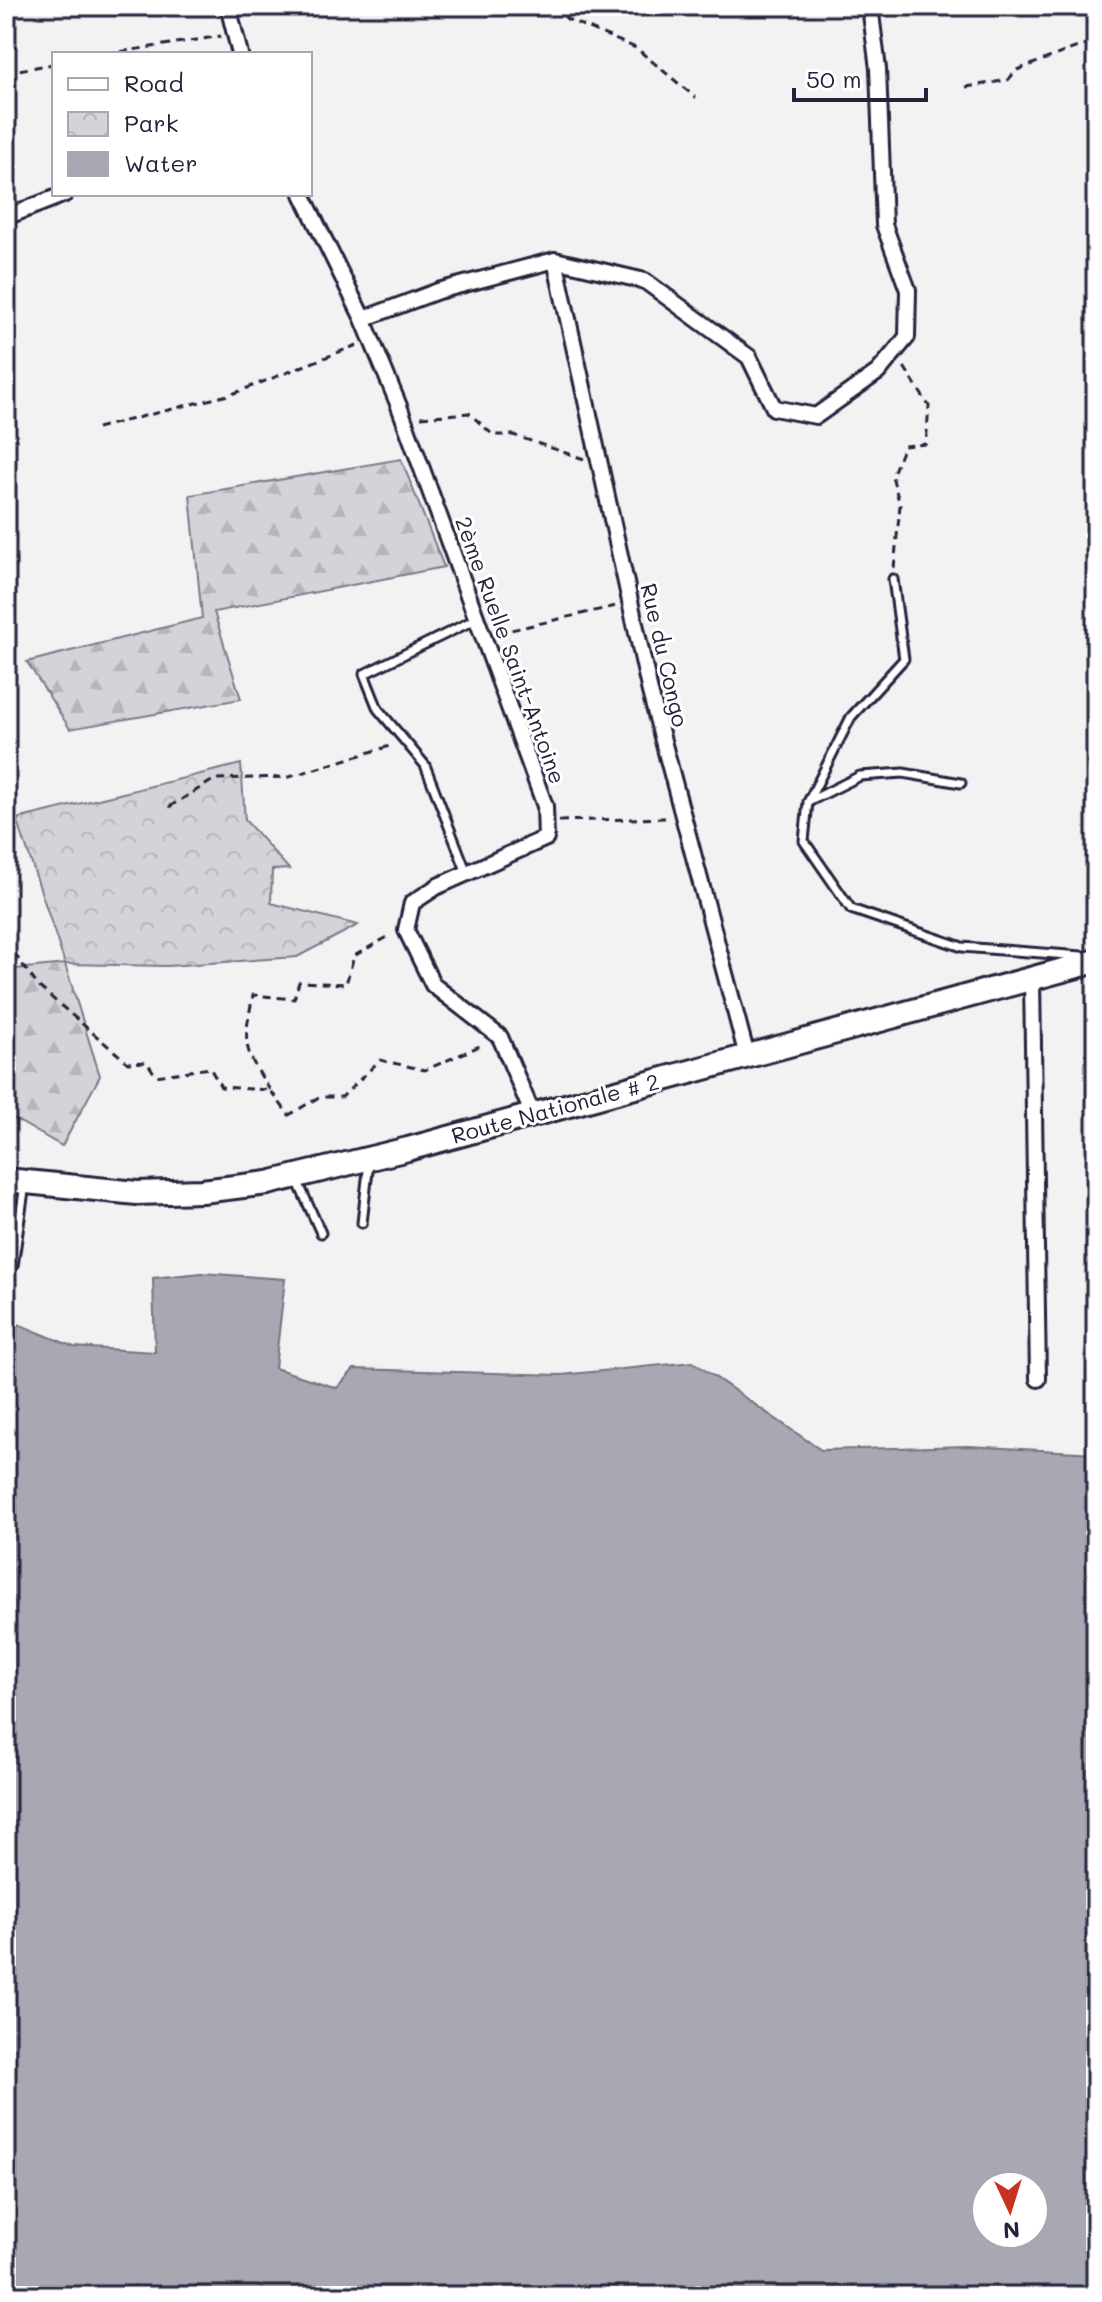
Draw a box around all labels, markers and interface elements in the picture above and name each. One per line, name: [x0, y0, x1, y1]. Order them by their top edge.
legend: [52, 52, 312, 196]
scale bar: [794, 52, 926, 102]
text: 50 m: [806, 63, 862, 94]
text: Road: [124, 67, 184, 98]
text: Park: [124, 107, 178, 138]
text: Water: [124, 147, 198, 178]
street label: 2ème Ruelle Saint-Antoine: [449, 512, 573, 788]
street label: Rue du Congo: [634, 580, 696, 730]
street label: Route Nationale # 2: [448, 1066, 662, 1150]
north arrow: [970, 2170, 1050, 2250]
text: N: [1002, 2215, 1021, 2245]

